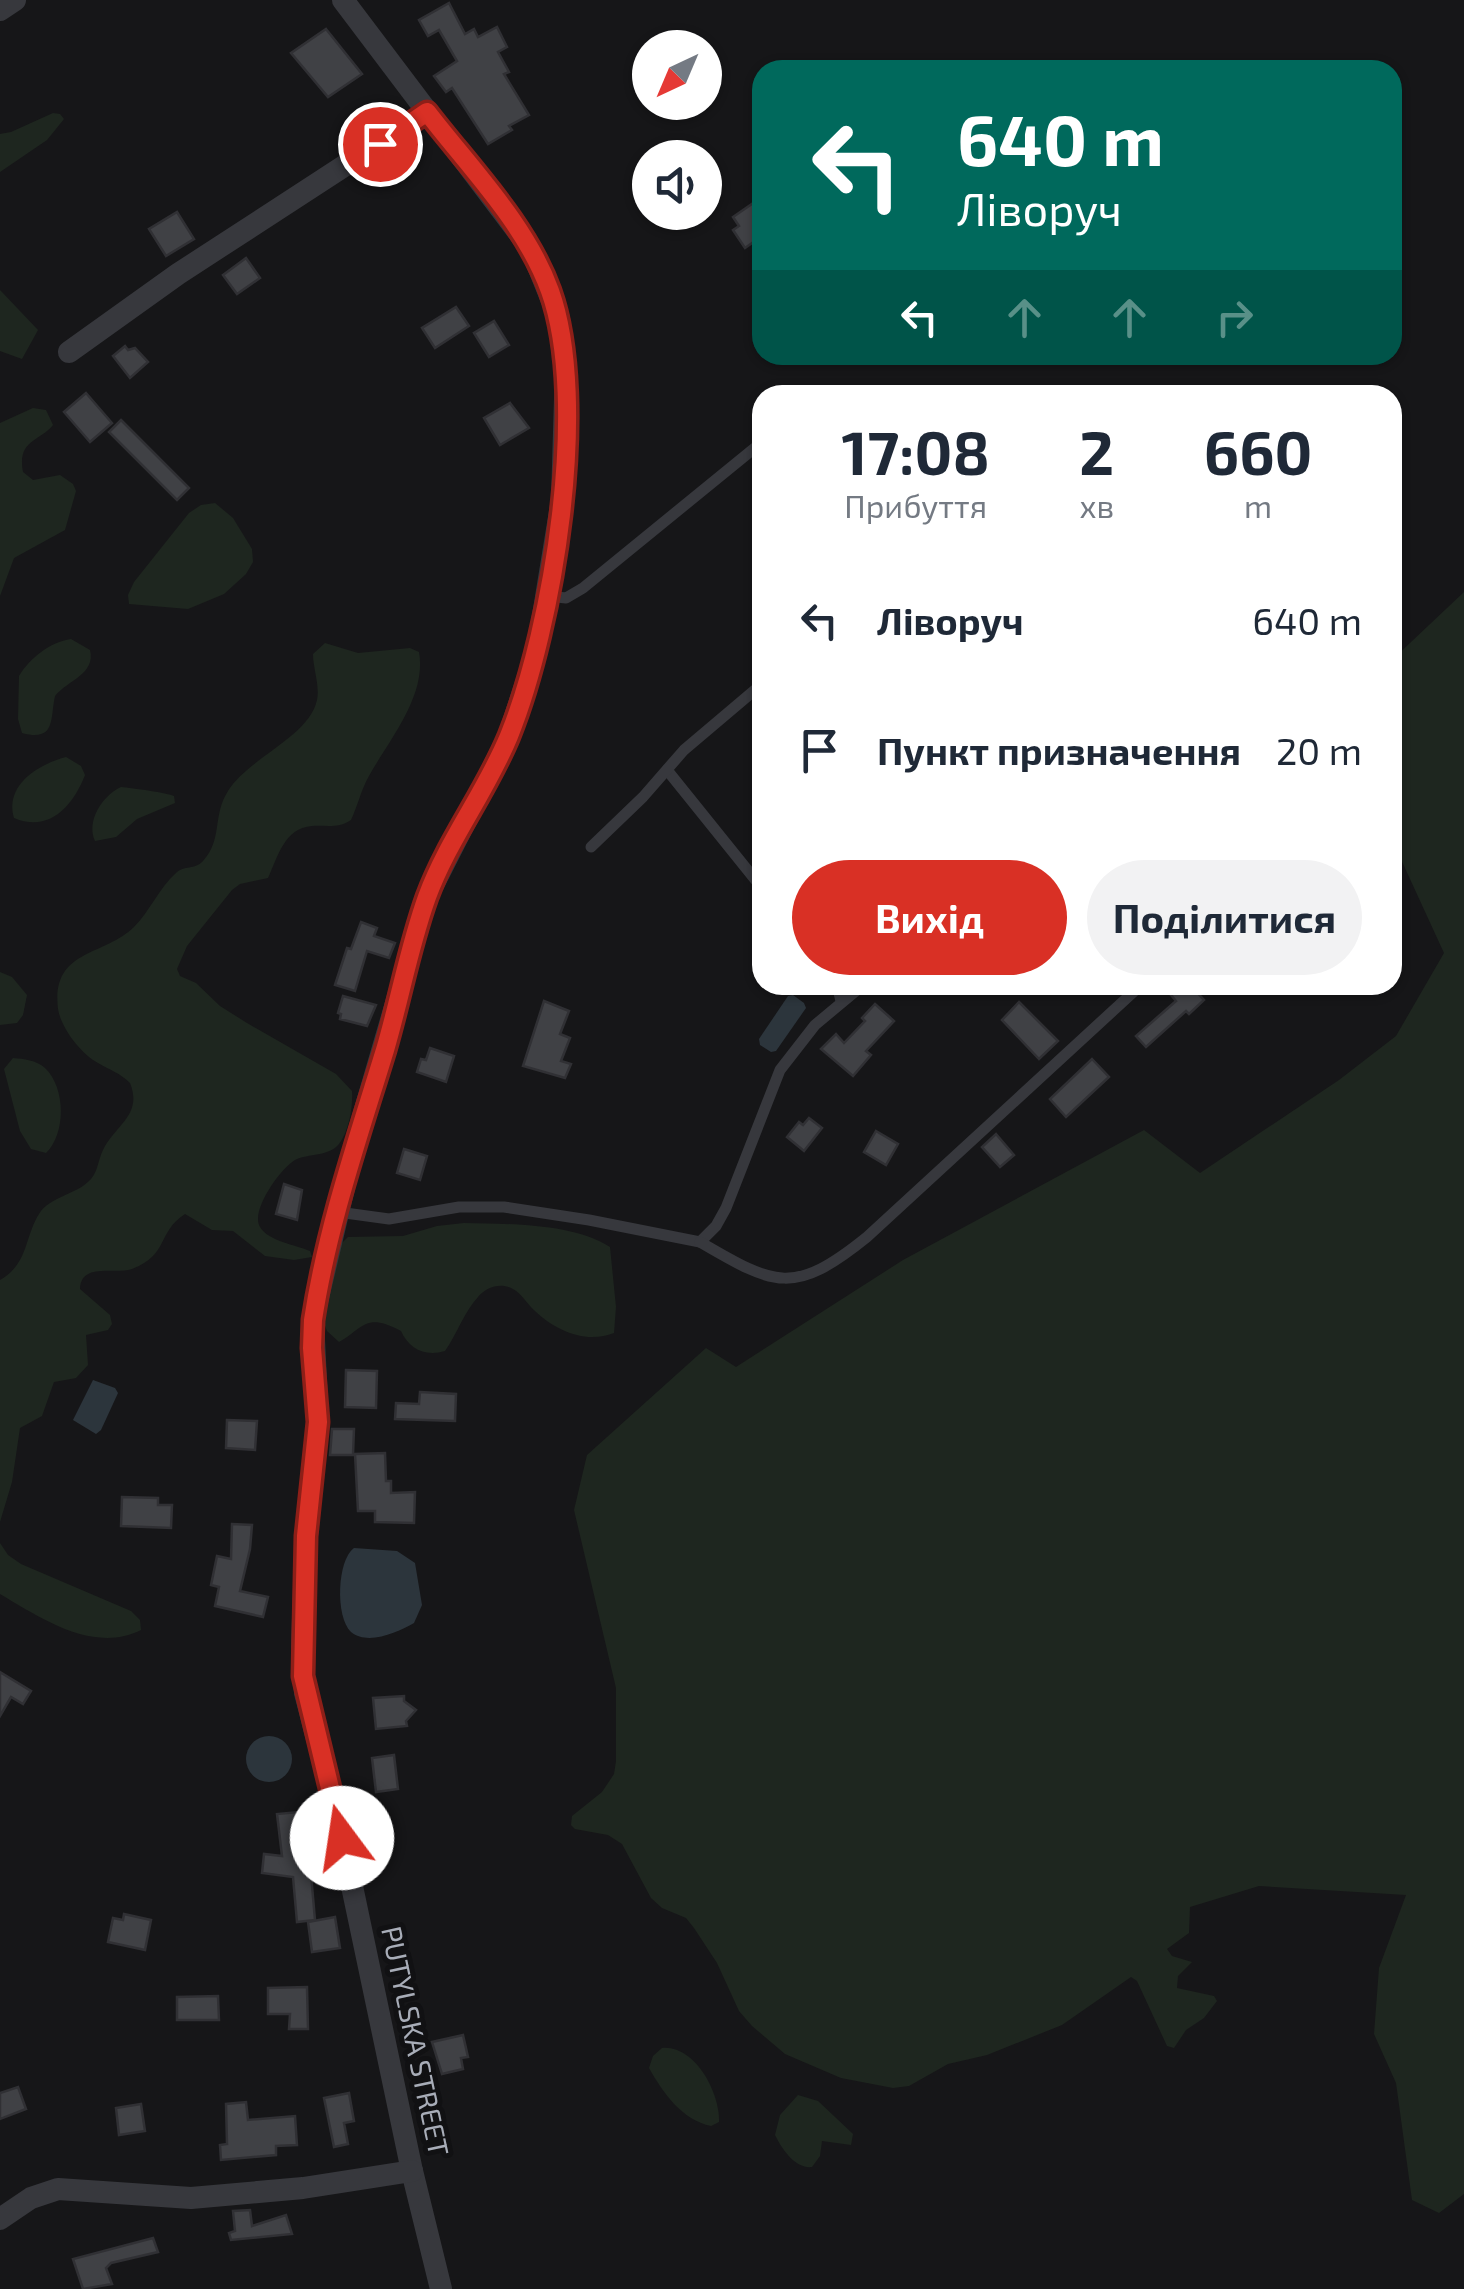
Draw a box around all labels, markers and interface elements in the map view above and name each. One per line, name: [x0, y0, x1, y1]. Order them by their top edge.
north arrow: [632, 30, 722, 120]
map controls: [632, 30, 722, 230]
text: 640 m: [957, 96, 1164, 180]
icon: left: [792, 100, 922, 230]
pin: [338, 102, 423, 187]
icon: arrive: [353, 117, 408, 172]
button: sound: [632, 140, 722, 230]
text: Ліворуч: [957, 181, 1122, 235]
icon: left: [892, 290, 947, 345]
icon: ahead: [997, 290, 1052, 345]
icon: ahead: [1102, 290, 1157, 345]
icon: right: [1207, 290, 1262, 345]
text: 17:08: [842, 415, 990, 487]
text: 2: [1079, 415, 1114, 487]
text: 660: [1204, 415, 1312, 487]
text: Прибуття: [844, 486, 987, 524]
text: хв: [1079, 486, 1114, 524]
text: m: [1244, 486, 1272, 524]
icon: left: [792, 593, 847, 648]
text: Ліворуч: [877, 597, 1024, 643]
text: 640 m: [1252, 597, 1362, 643]
icon: arrive: [792, 723, 847, 778]
text: Пункт призначення: [877, 727, 1241, 773]
text: 20 m: [1276, 727, 1362, 773]
button: Вихід: [792, 860, 1067, 975]
button: Поділитися: [1087, 860, 1362, 975]
position arrow: [290, 1786, 394, 1890]
street label: PUTYLSKA STREET: [375, 1923, 457, 2159]

